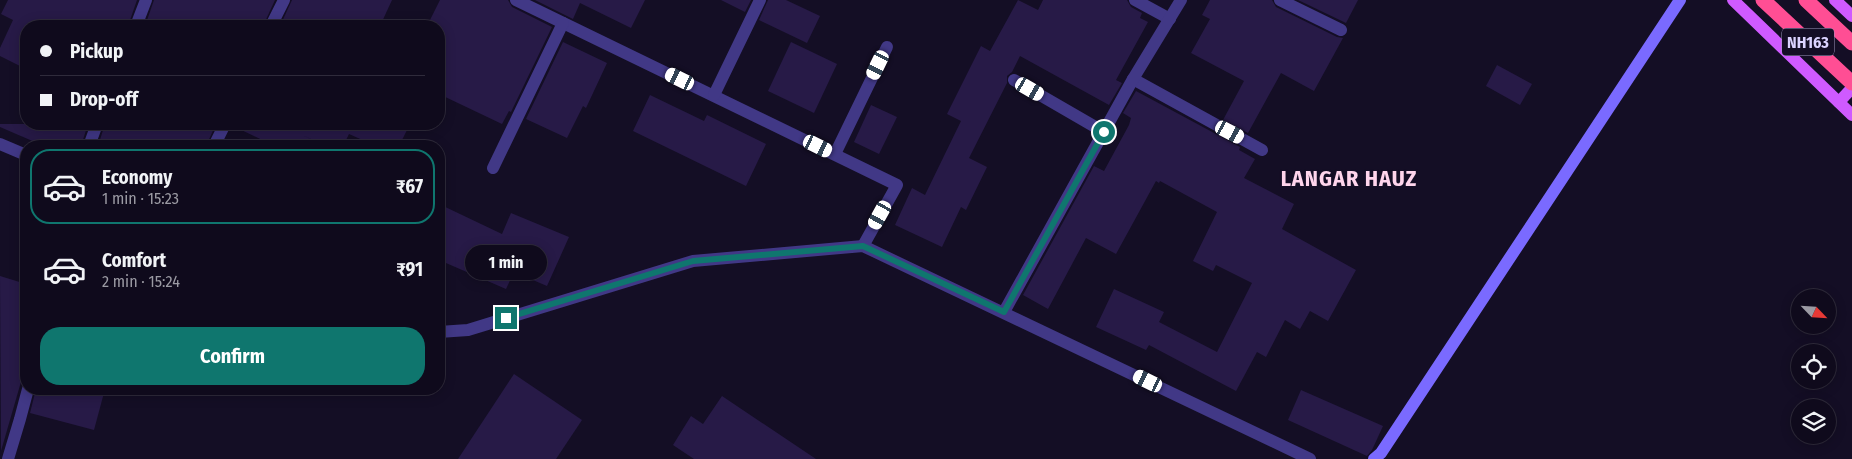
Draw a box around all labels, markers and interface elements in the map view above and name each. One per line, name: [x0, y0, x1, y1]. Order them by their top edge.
road number: NH163: [1782, 28, 1834, 56]
text: Pickup: [70, 40, 123, 63]
car: [864, 48, 891, 82]
car: [663, 66, 696, 92]
car: [1013, 75, 1046, 103]
text: Drop-off: [70, 88, 138, 111]
car: [1213, 118, 1246, 146]
route start: [1093, 121, 1115, 143]
car: [801, 133, 834, 159]
icon: car: [42, 164, 87, 209]
district label: LANGAR HAUZ: [1281, 165, 1417, 192]
text: Economy: [102, 166, 172, 189]
text: ₹67: [396, 175, 423, 198]
text: 1 min · 15:23: [102, 189, 179, 208]
car: [866, 198, 893, 232]
callout: 1 min: [465, 246, 547, 280]
icon: car: [42, 247, 87, 292]
text: Comfort: [102, 249, 166, 272]
text: 1 min: [489, 253, 523, 272]
text: ₹91: [396, 258, 423, 281]
text: 2 min · 15:24: [102, 272, 180, 291]
north arrow: [1791, 289, 1836, 334]
map controls: [1791, 289, 1836, 444]
route end: [495, 307, 517, 329]
button: Confirm: [40, 327, 425, 385]
button: locate: [1791, 344, 1836, 389]
car: [1131, 368, 1164, 394]
button: layers: [1791, 399, 1836, 444]

